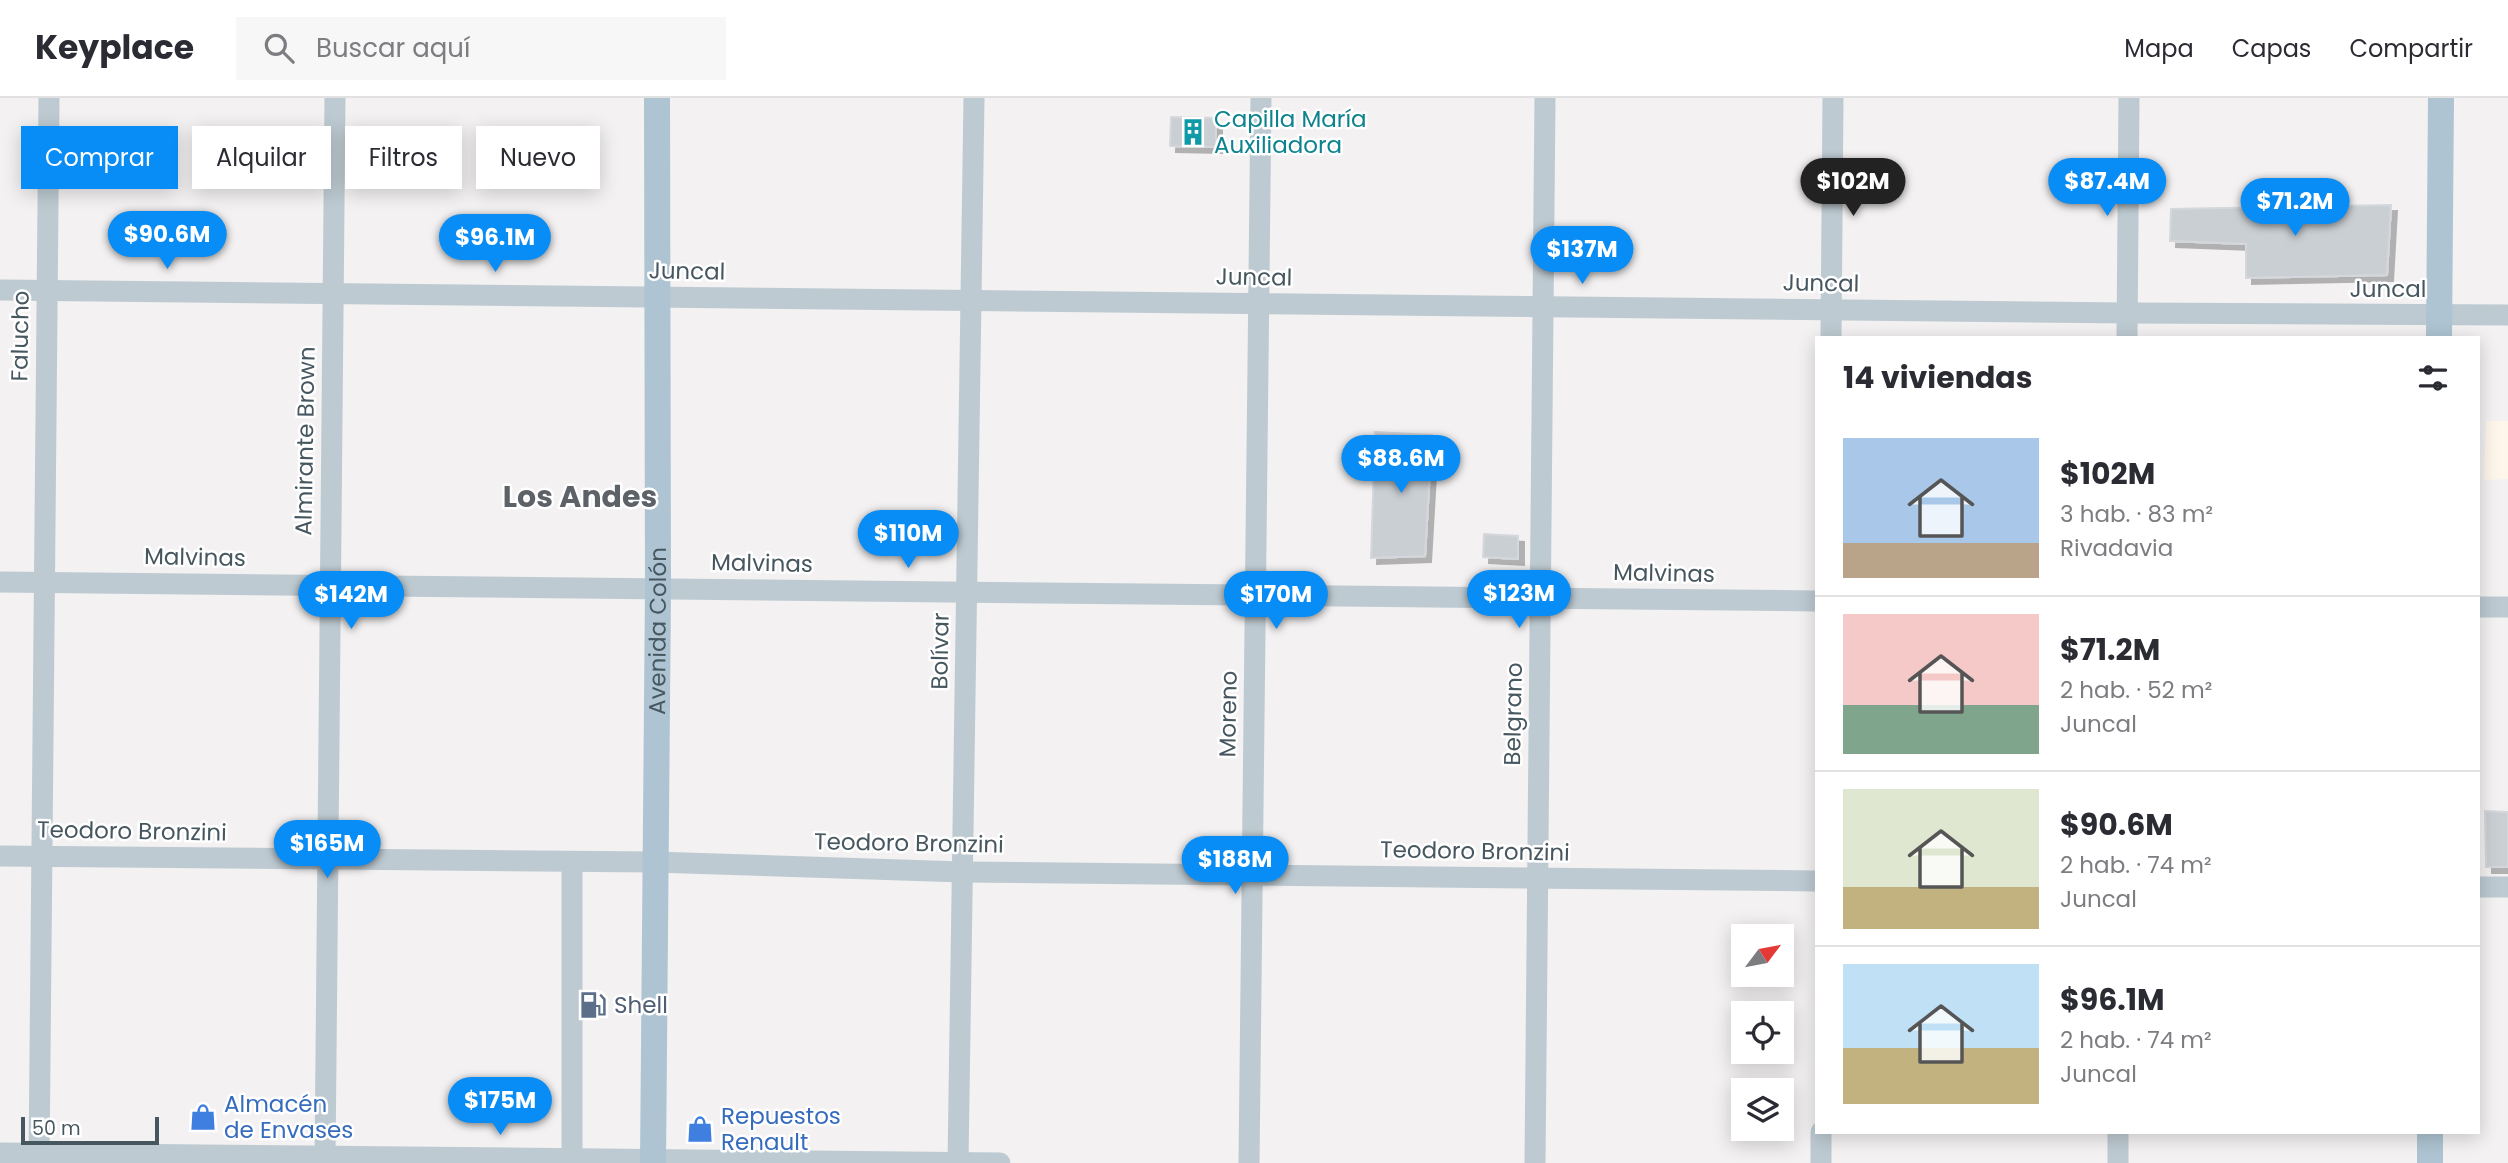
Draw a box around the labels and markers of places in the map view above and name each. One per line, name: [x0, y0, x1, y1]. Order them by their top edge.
place label: Capilla María Auxiliadora: [1214, 103, 1367, 161]
building icon: Capilla María Auxiliadora: [1178, 117, 1208, 147]
pin: $102M: [1804, 158, 1902, 218]
pin: $87.4M: [2050, 158, 2164, 218]
pin: $71.2M: [2238, 178, 2352, 238]
pin: $90.6M: [110, 212, 224, 271]
pin: $96.1M: [438, 214, 552, 274]
pin: $137M: [1533, 226, 1631, 286]
pin: $88.6M: [1344, 436, 1458, 495]
pin: $110M: [859, 510, 957, 570]
pin: $123M: [1470, 570, 1568, 630]
pin: $142M: [302, 572, 400, 631]
pin: $170M: [1227, 572, 1325, 631]
pin: $165M: [278, 820, 376, 880]
pin: $188M: [1186, 836, 1284, 896]
place label: Shell: [614, 989, 668, 1021]
fuel station icon: Shell: [578, 990, 608, 1020]
pin: $175M: [451, 1077, 549, 1137]
place label: Almacén de Envases: [224, 1088, 353, 1146]
place label: Repuestos Renault: [721, 1100, 841, 1158]
shop icon: Almacén de Envases: [188, 1102, 218, 1132]
shop icon: Repuestos Renault: [685, 1114, 715, 1144]

